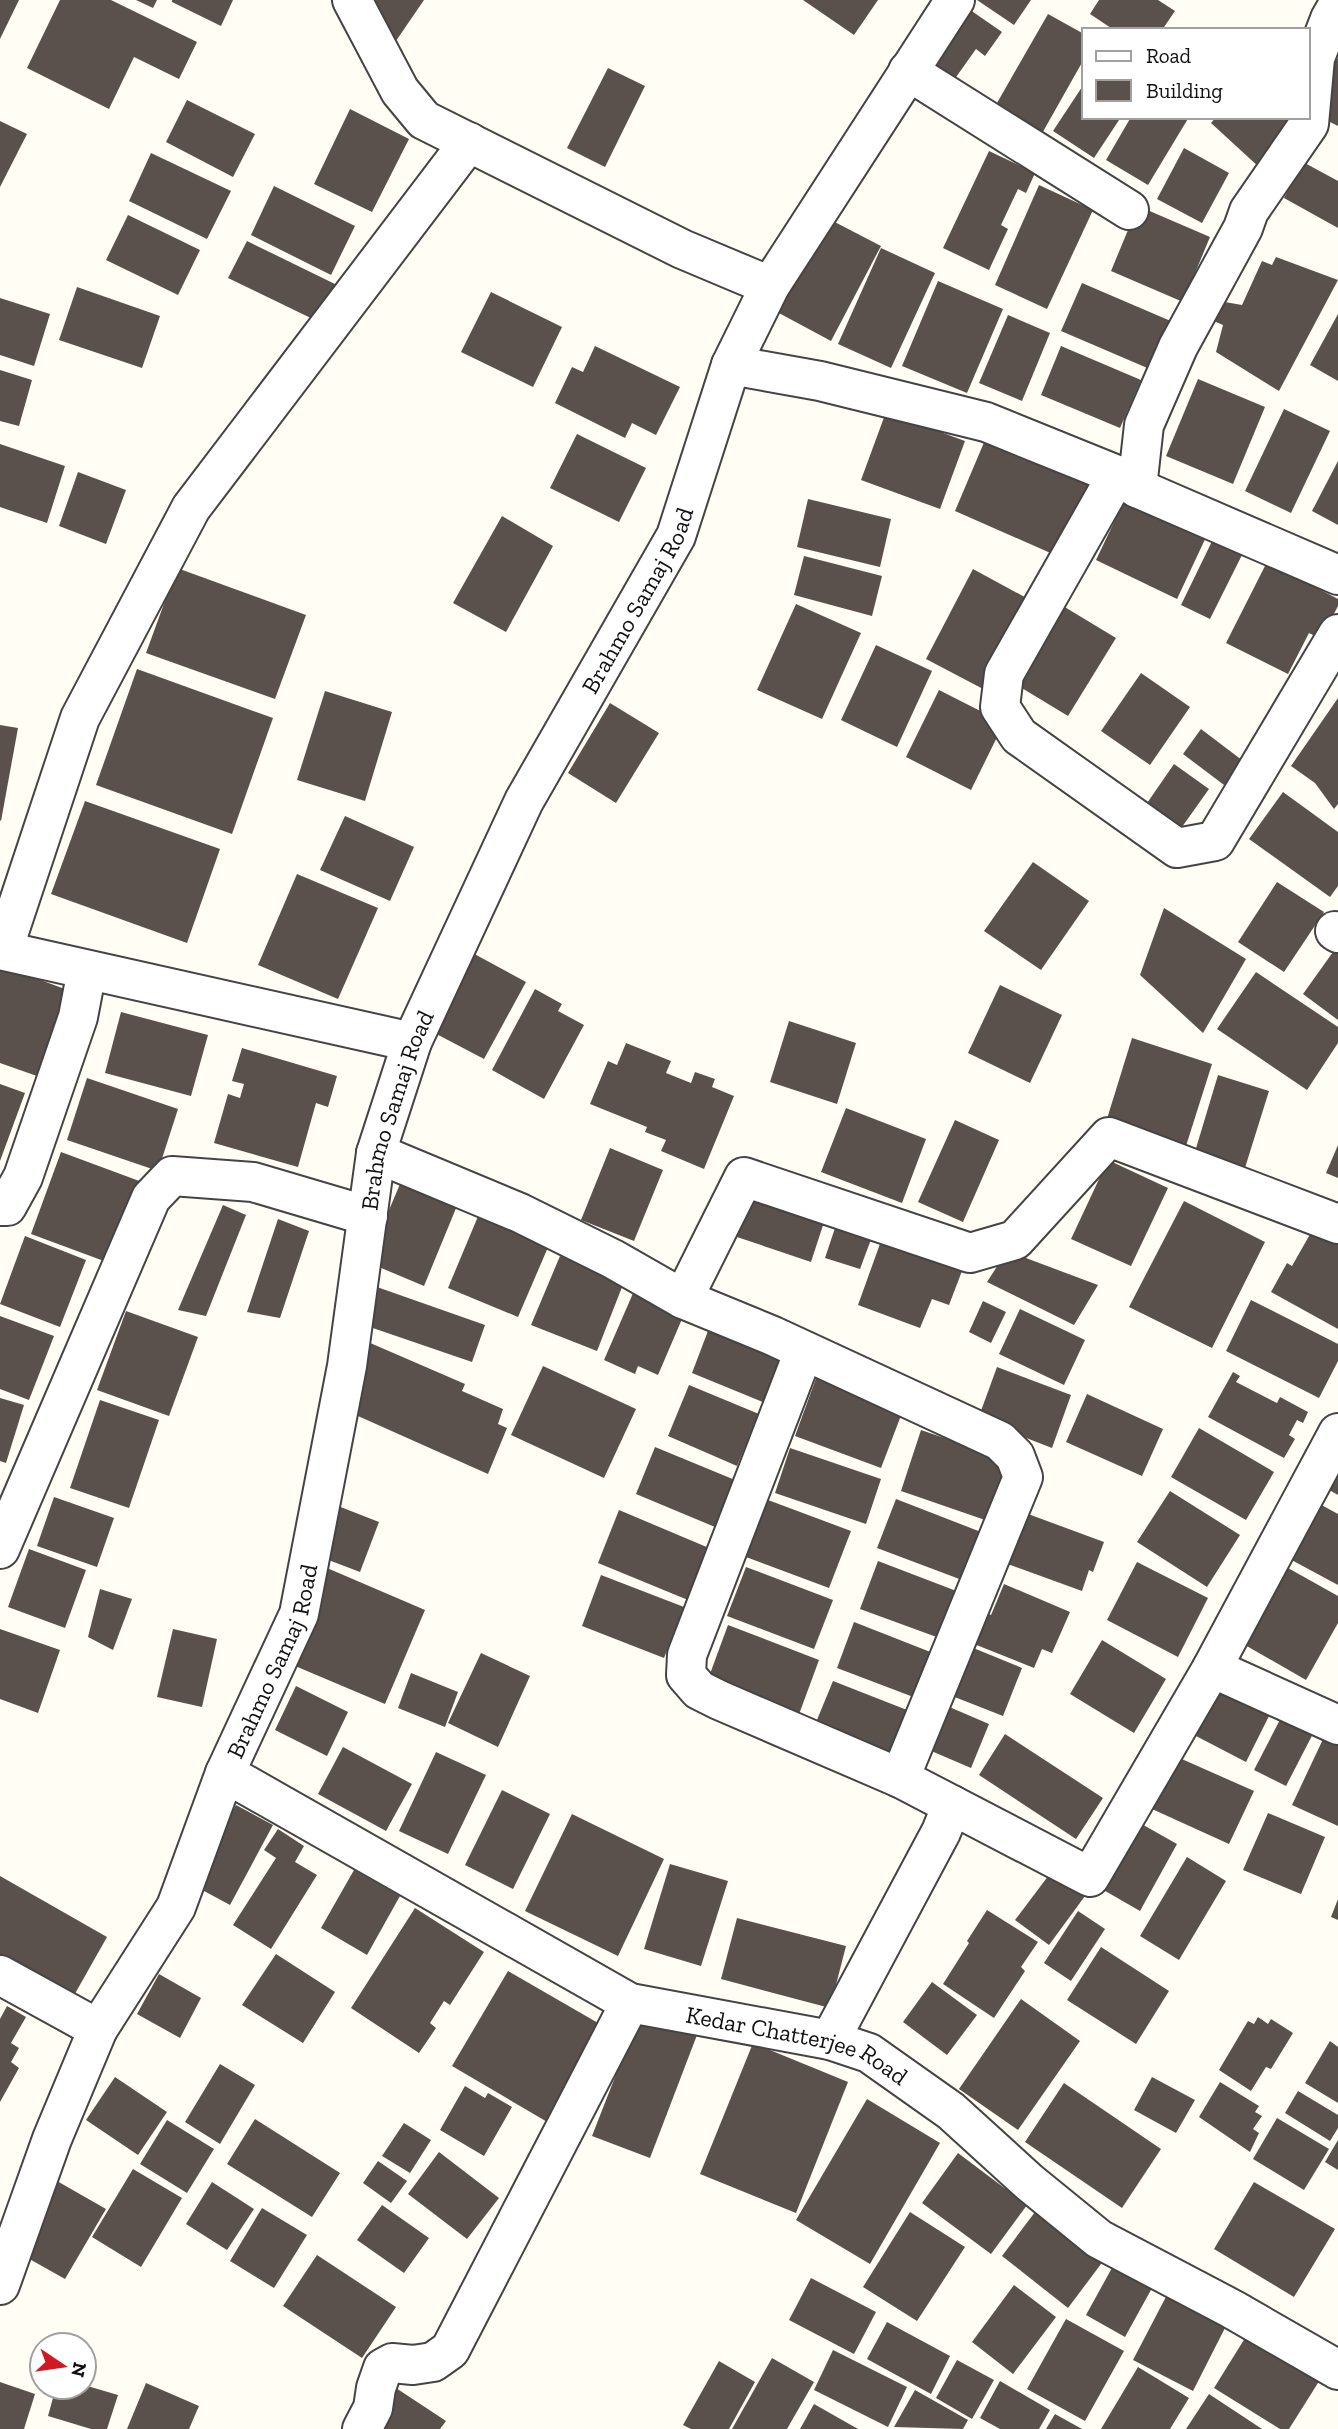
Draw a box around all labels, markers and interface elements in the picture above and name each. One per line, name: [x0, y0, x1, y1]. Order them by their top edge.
legend: [1082, 28, 1310, 119]
text: Road: [1146, 43, 1192, 68]
text: Building: [1146, 78, 1223, 103]
street label: Brahmo Samaj Road: [575, 504, 699, 698]
street label: Brahmo Samaj Road: [354, 1005, 439, 1212]
street label: Brahmo Samaj Road: [220, 1561, 323, 1763]
street label: Kedar Chatterjee Road: [684, 1999, 914, 2091]
north arrow: [28, 2331, 98, 2401]
text: N: [66, 2360, 92, 2379]

